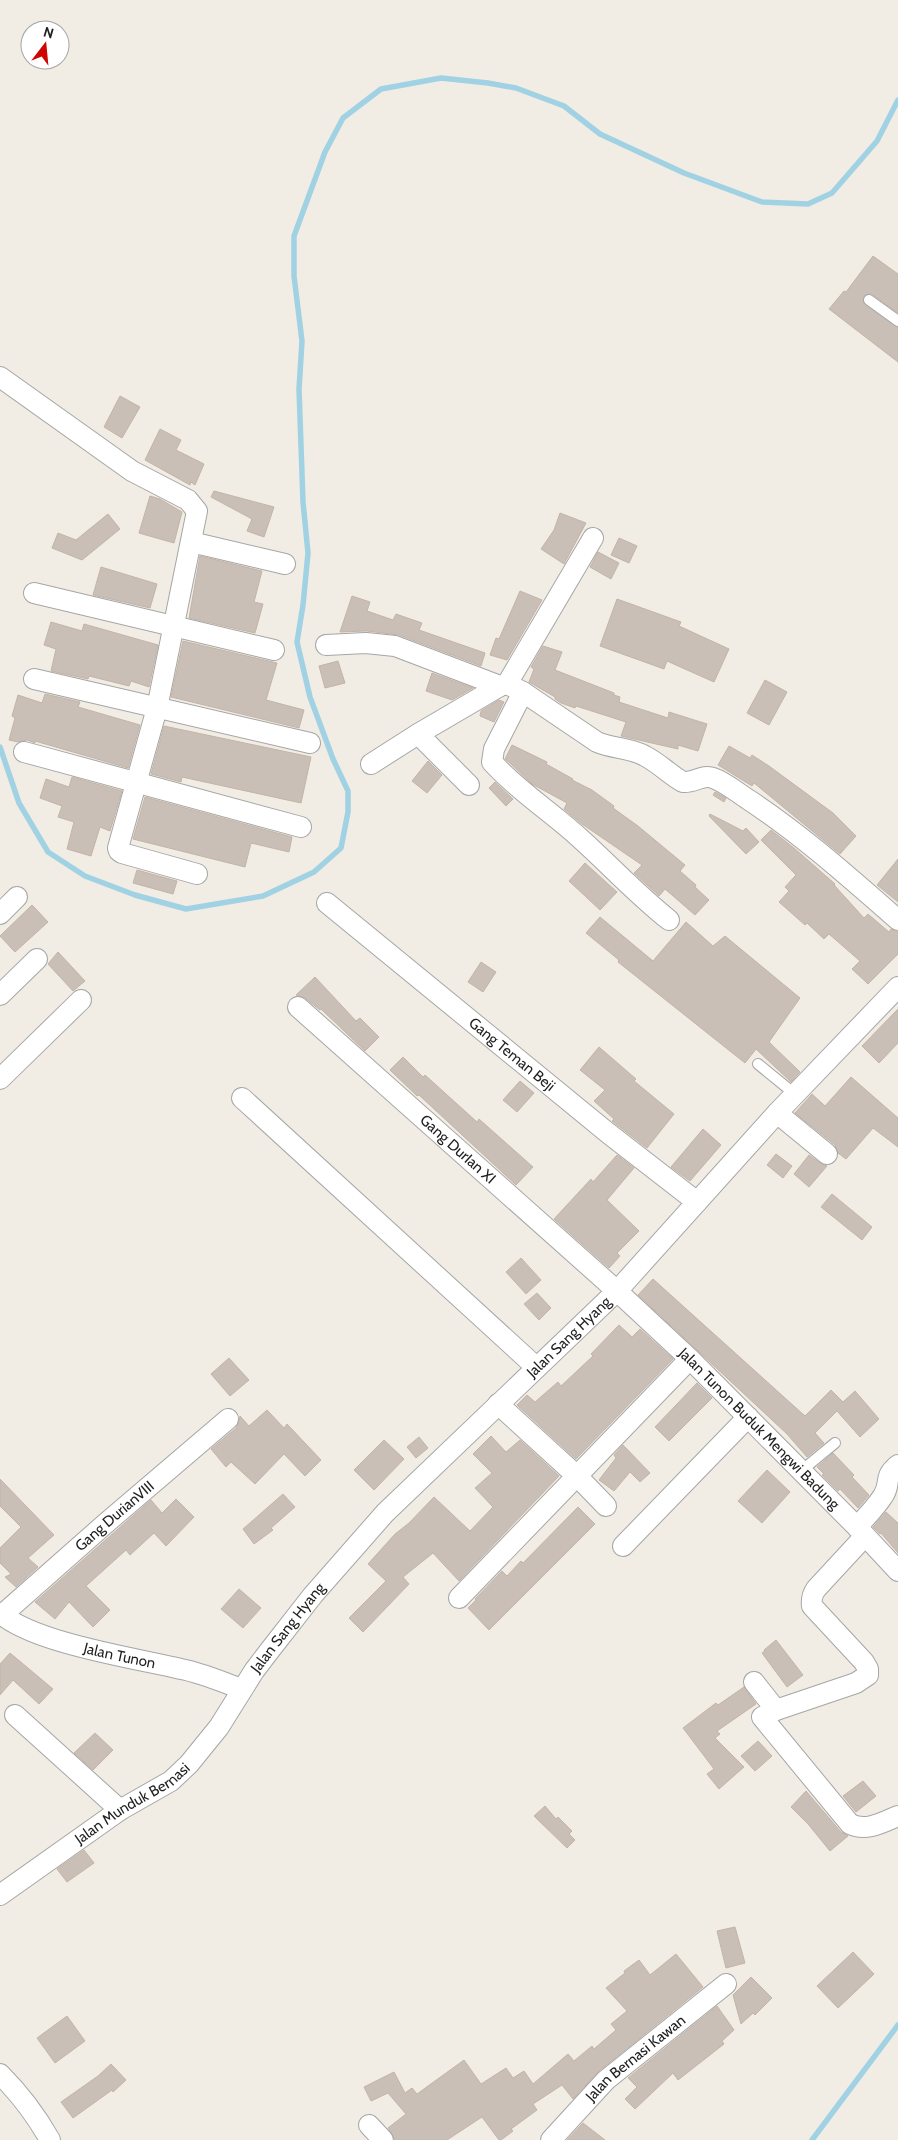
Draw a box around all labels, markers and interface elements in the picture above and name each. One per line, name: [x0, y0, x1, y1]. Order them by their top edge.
north arrow: [20, 20, 70, 70]
text: N: [41, 22, 56, 43]
street label: Gang Teman Beji: [465, 1014, 559, 1095]
street label: Gang DurIan XI: [416, 1111, 499, 1188]
street label: Jalan Sang Hyang: [522, 1292, 615, 1382]
street label: Jalan Tunon Buduk Mengwi Badung: [674, 1343, 844, 1514]
street label: Gang DurianVIII: [72, 1477, 158, 1555]
street label: Jalan Sang Hyang: [246, 1579, 329, 1677]
street label: Jalan Tunon: [81, 1639, 157, 1672]
street label: Jalan Munduk Bernasi: [71, 1759, 194, 1849]
street label: Jalan Bernasi Kawan: [581, 2011, 689, 2106]

